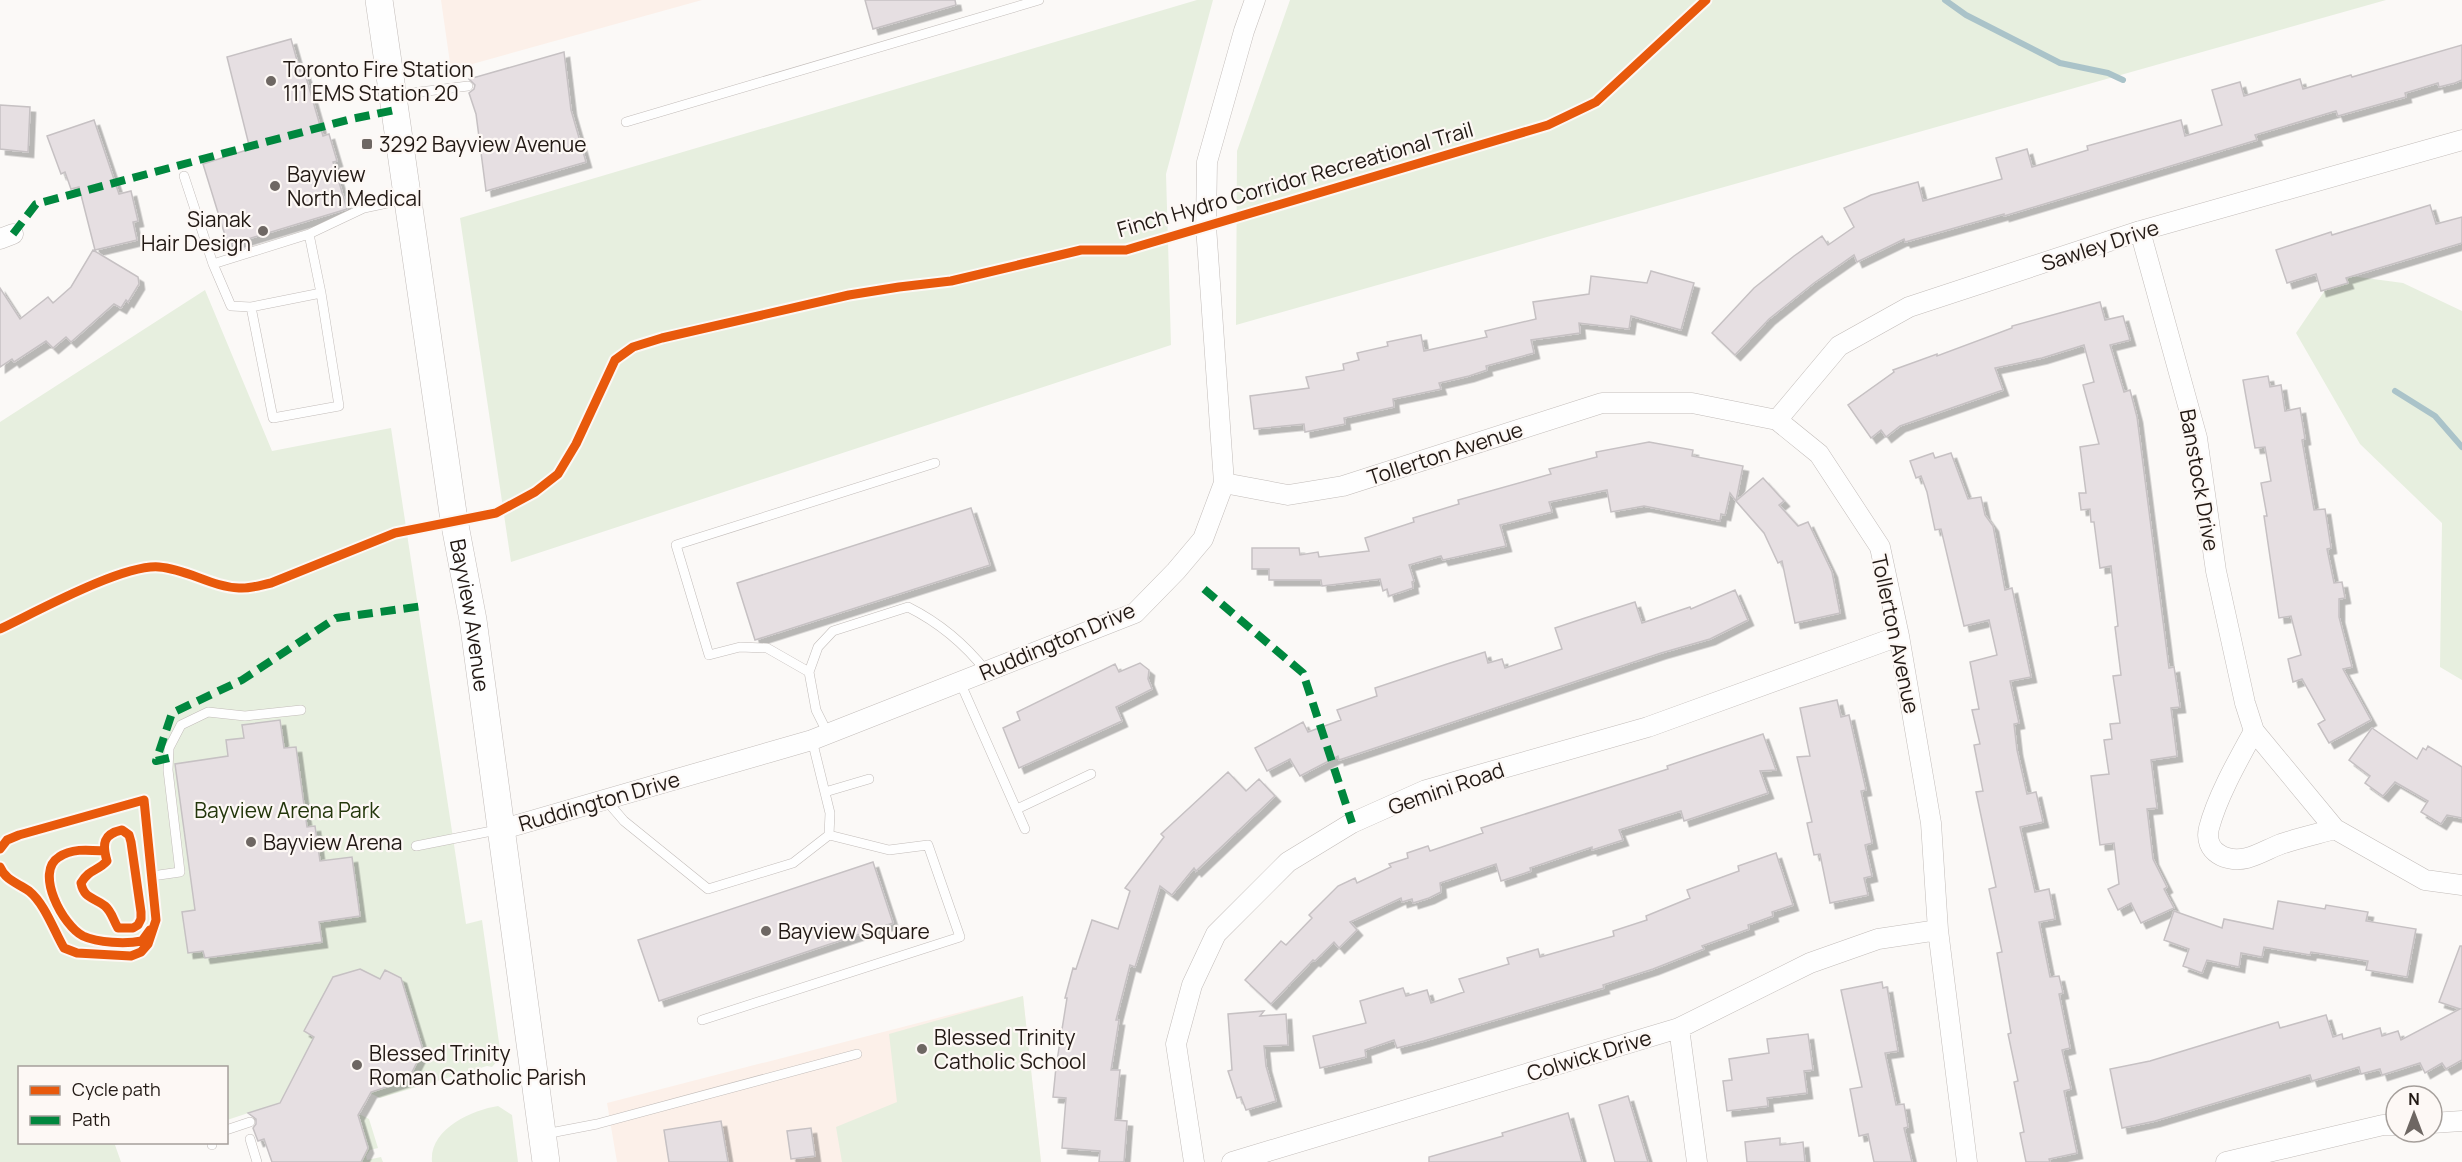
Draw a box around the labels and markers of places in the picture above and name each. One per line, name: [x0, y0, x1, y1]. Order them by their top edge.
place label: Toronto Fire Station 111 EMS Station 20: [283, 55, 474, 107]
marker: Toronto Fire Station 111 EMS Station 20: [264, 74, 278, 88]
place label: 3292 Bayview Avenue: [379, 130, 586, 158]
marker: 3292 Bayview Avenue: [360, 137, 374, 151]
place label: Bayview North Medical: [287, 160, 422, 212]
marker: Bayview North Medical: [268, 179, 282, 193]
place label: Sianak Hair Design: [141, 205, 252, 257]
marker: Sianak Hair Design: [256, 224, 270, 238]
place label: Bayview Arena: [263, 828, 403, 856]
marker: Bayview Arena: [244, 835, 258, 849]
place label: Bayview Square: [778, 917, 930, 945]
marker: Bayview Square: [759, 924, 773, 938]
place label: Blessed Trinity Catholic School: [934, 1023, 1086, 1075]
place label: Blessed Trinity Roman Catholic Parish: [369, 1039, 586, 1091]
marker: Blessed Trinity Catholic School: [915, 1042, 929, 1056]
marker: Blessed Trinity Roman Catholic Parish: [350, 1058, 364, 1072]

